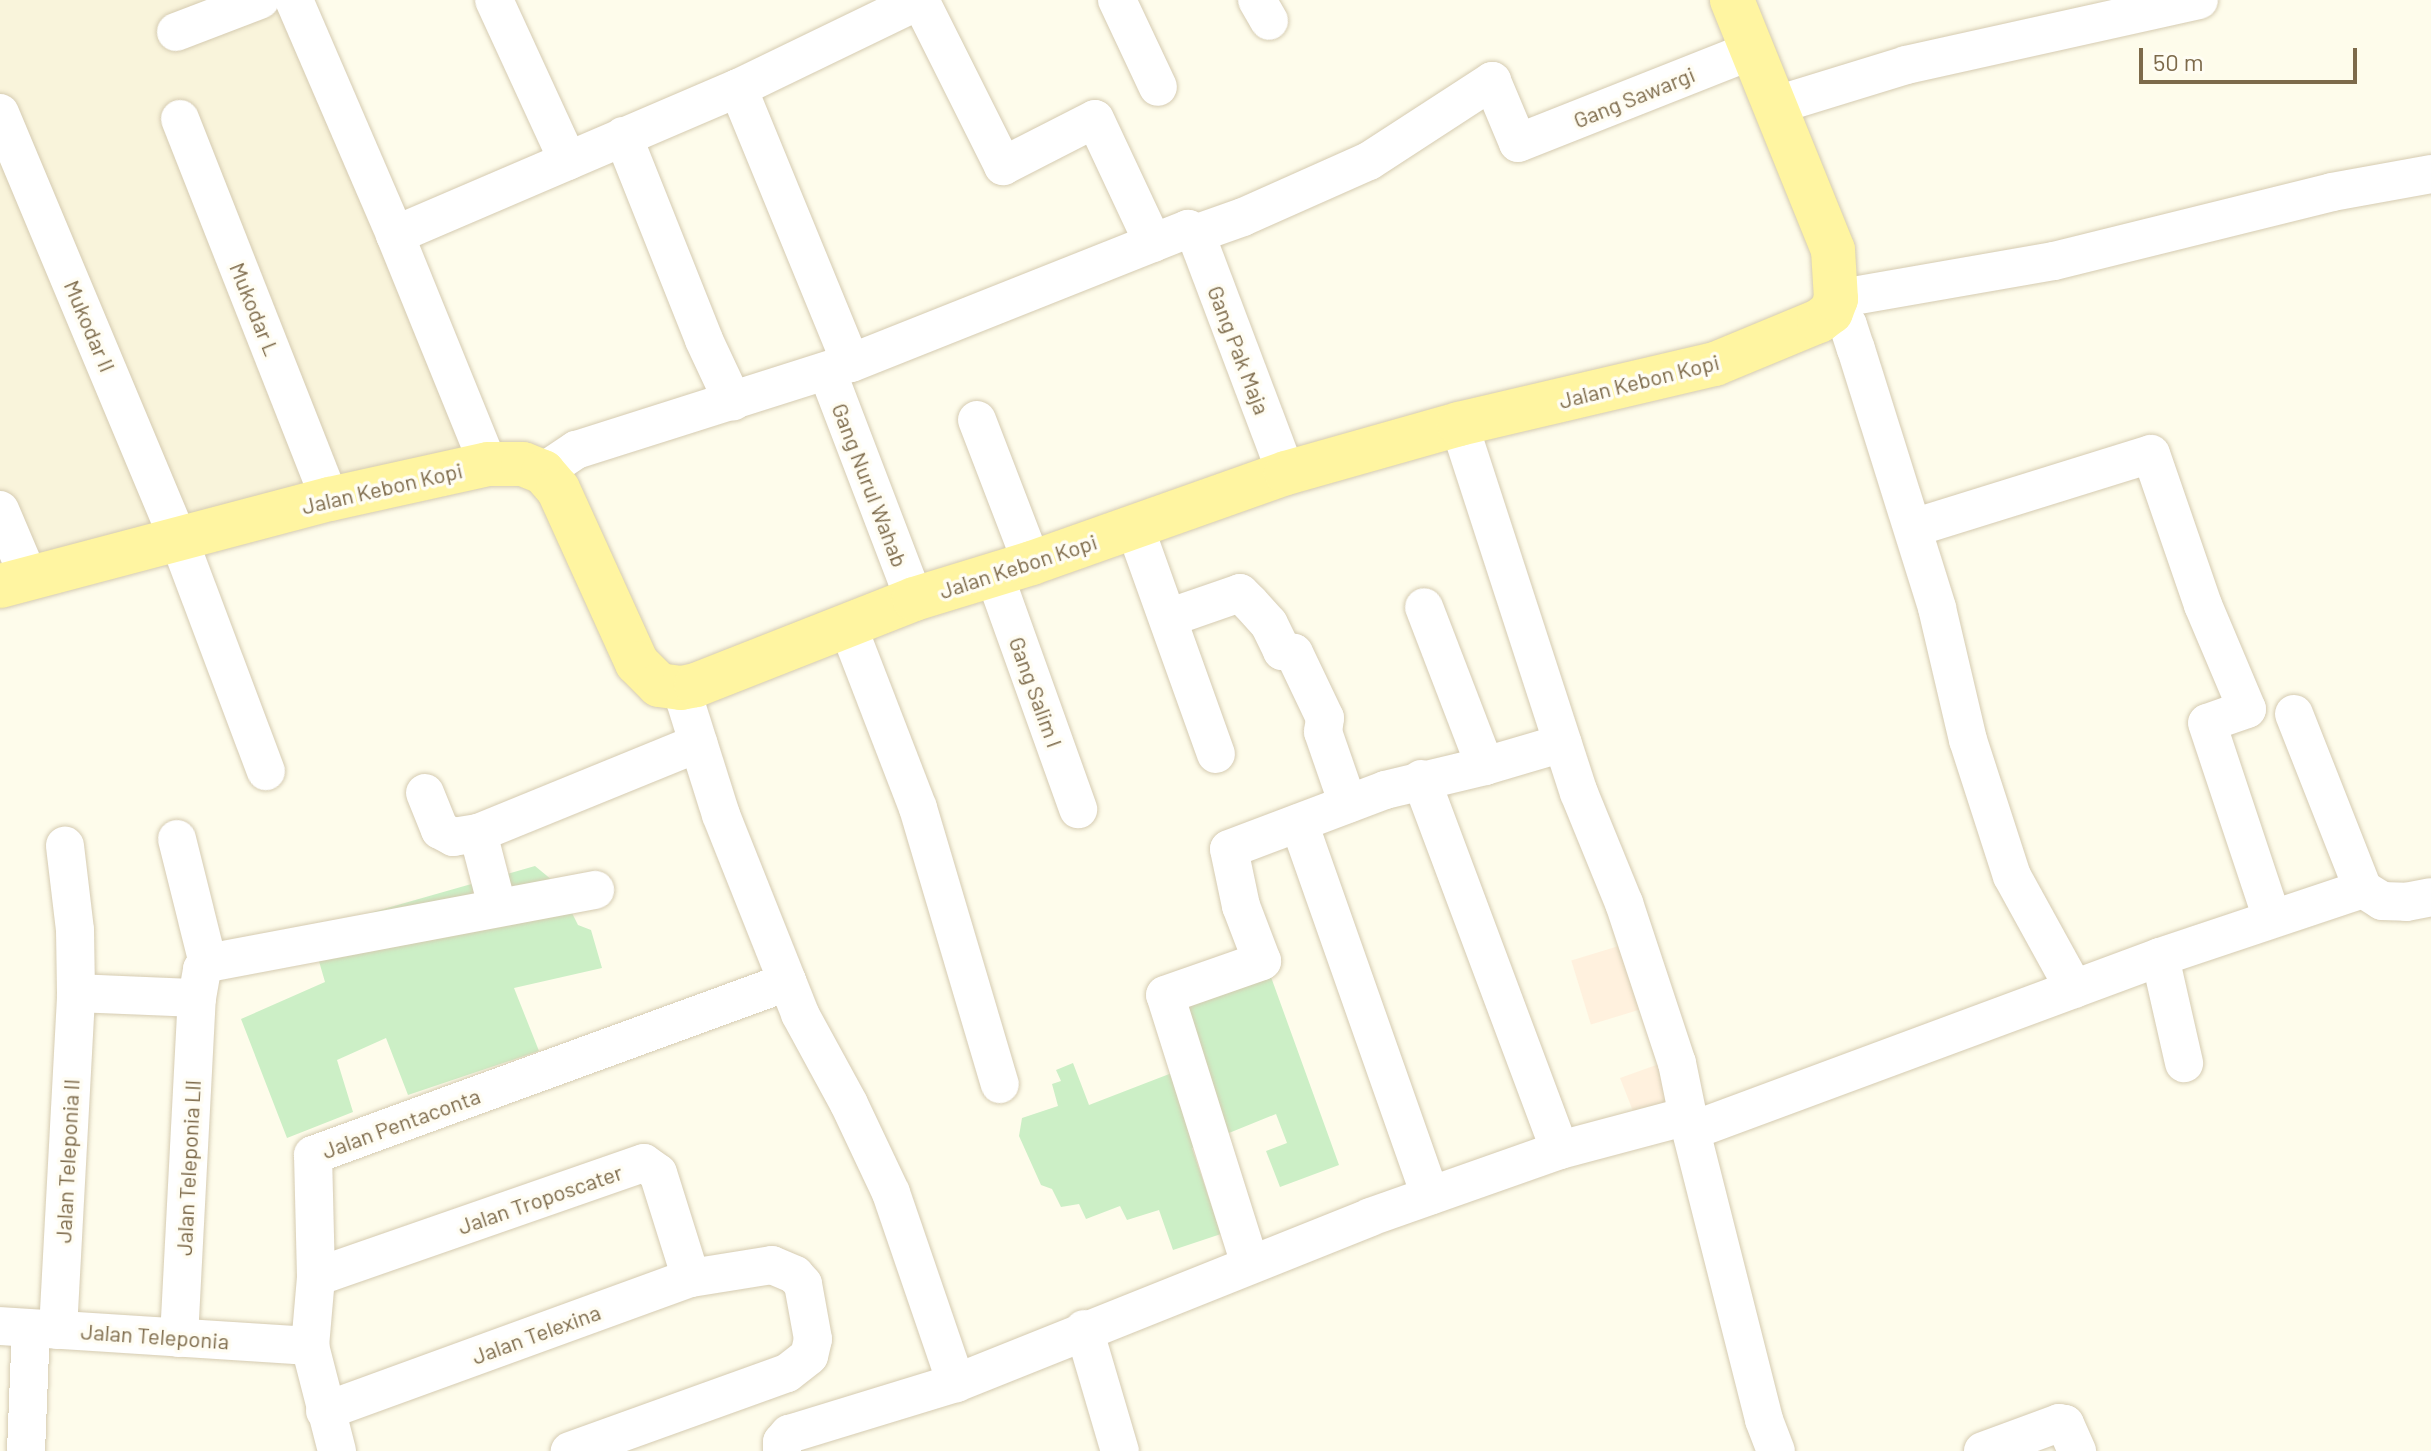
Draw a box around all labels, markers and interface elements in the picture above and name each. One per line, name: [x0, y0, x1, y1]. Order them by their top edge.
scale bar: [2143, 32, 2361, 82]
text: 50 m: [2153, 47, 2204, 76]
street label: Gang Sawargi: [1569, 61, 1699, 133]
street label: Mukodar L: [224, 258, 286, 360]
street label: Mukodar II: [59, 276, 121, 376]
street label: Gang Pak Maja: [1202, 282, 1276, 418]
street label: Jalan Kebon Kopi: [1556, 348, 1722, 414]
street label: Gang Nurul Wahab: [827, 399, 913, 571]
street label: Jalan Kebon Kopi: [299, 457, 465, 519]
street label: Jalan Kebon Kopi: [936, 528, 1100, 604]
street label: Gang Salim I: [1004, 633, 1068, 751]
street label: Jalan Teleponia II: [50, 1078, 84, 1244]
street label: Jalan Teleponia Lll: [170, 1080, 206, 1256]
street label: Jalan Pentaconta: [318, 1082, 484, 1164]
street label: Jalan Troposcater: [454, 1158, 626, 1240]
street label: Jalan Telexina: [468, 1299, 604, 1369]
street label: Jalan Teleponia: [80, 1318, 230, 1354]

